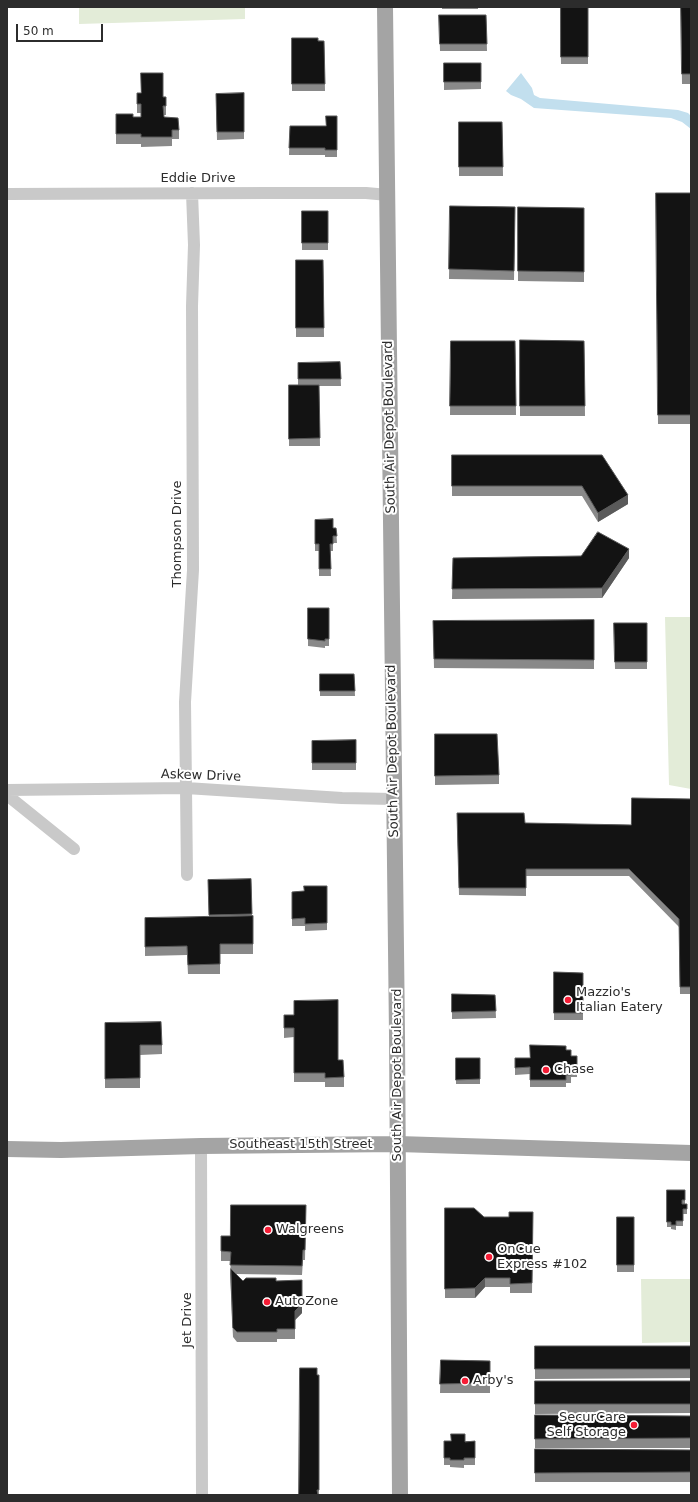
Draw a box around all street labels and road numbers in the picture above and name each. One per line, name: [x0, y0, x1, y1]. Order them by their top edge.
street label: Eddie Drive: [160, 171, 236, 187]
street label: South Air Depot Boulevard: [381, 340, 399, 514]
street label: Thompson Drive: [170, 481, 186, 587]
street label: South Air Depot Boulevard: [384, 664, 402, 838]
street label: Askew Drive: [161, 767, 241, 785]
street label: South Air Depot Boulevard: [390, 988, 406, 1162]
street label: Southeast 15th Street: [229, 1137, 373, 1153]
street label: Jet Drive: [180, 1292, 196, 1348]

